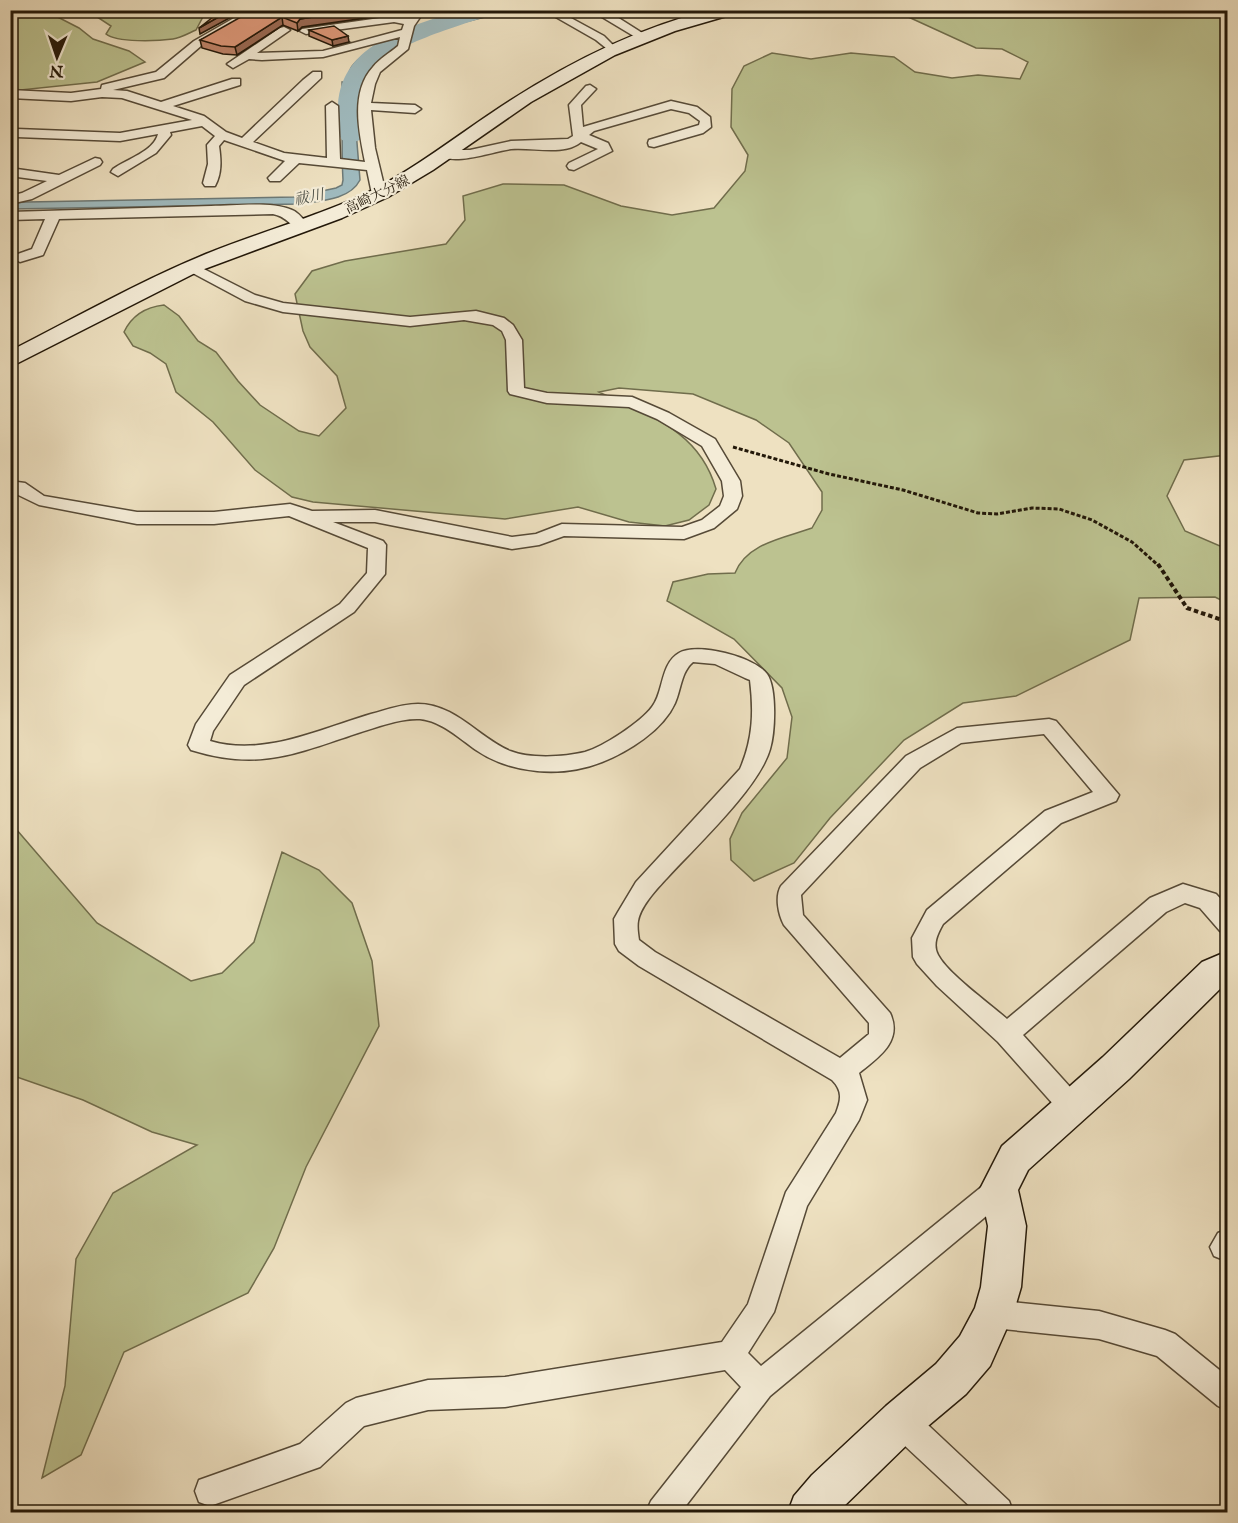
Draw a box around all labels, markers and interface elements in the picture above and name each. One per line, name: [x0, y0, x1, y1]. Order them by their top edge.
north arrow: [27, 27, 87, 87]
text: N: [49, 60, 65, 80]
street label: 高崎大分線: [342, 171, 413, 218]
water label: 祓川: [292, 185, 328, 210]

